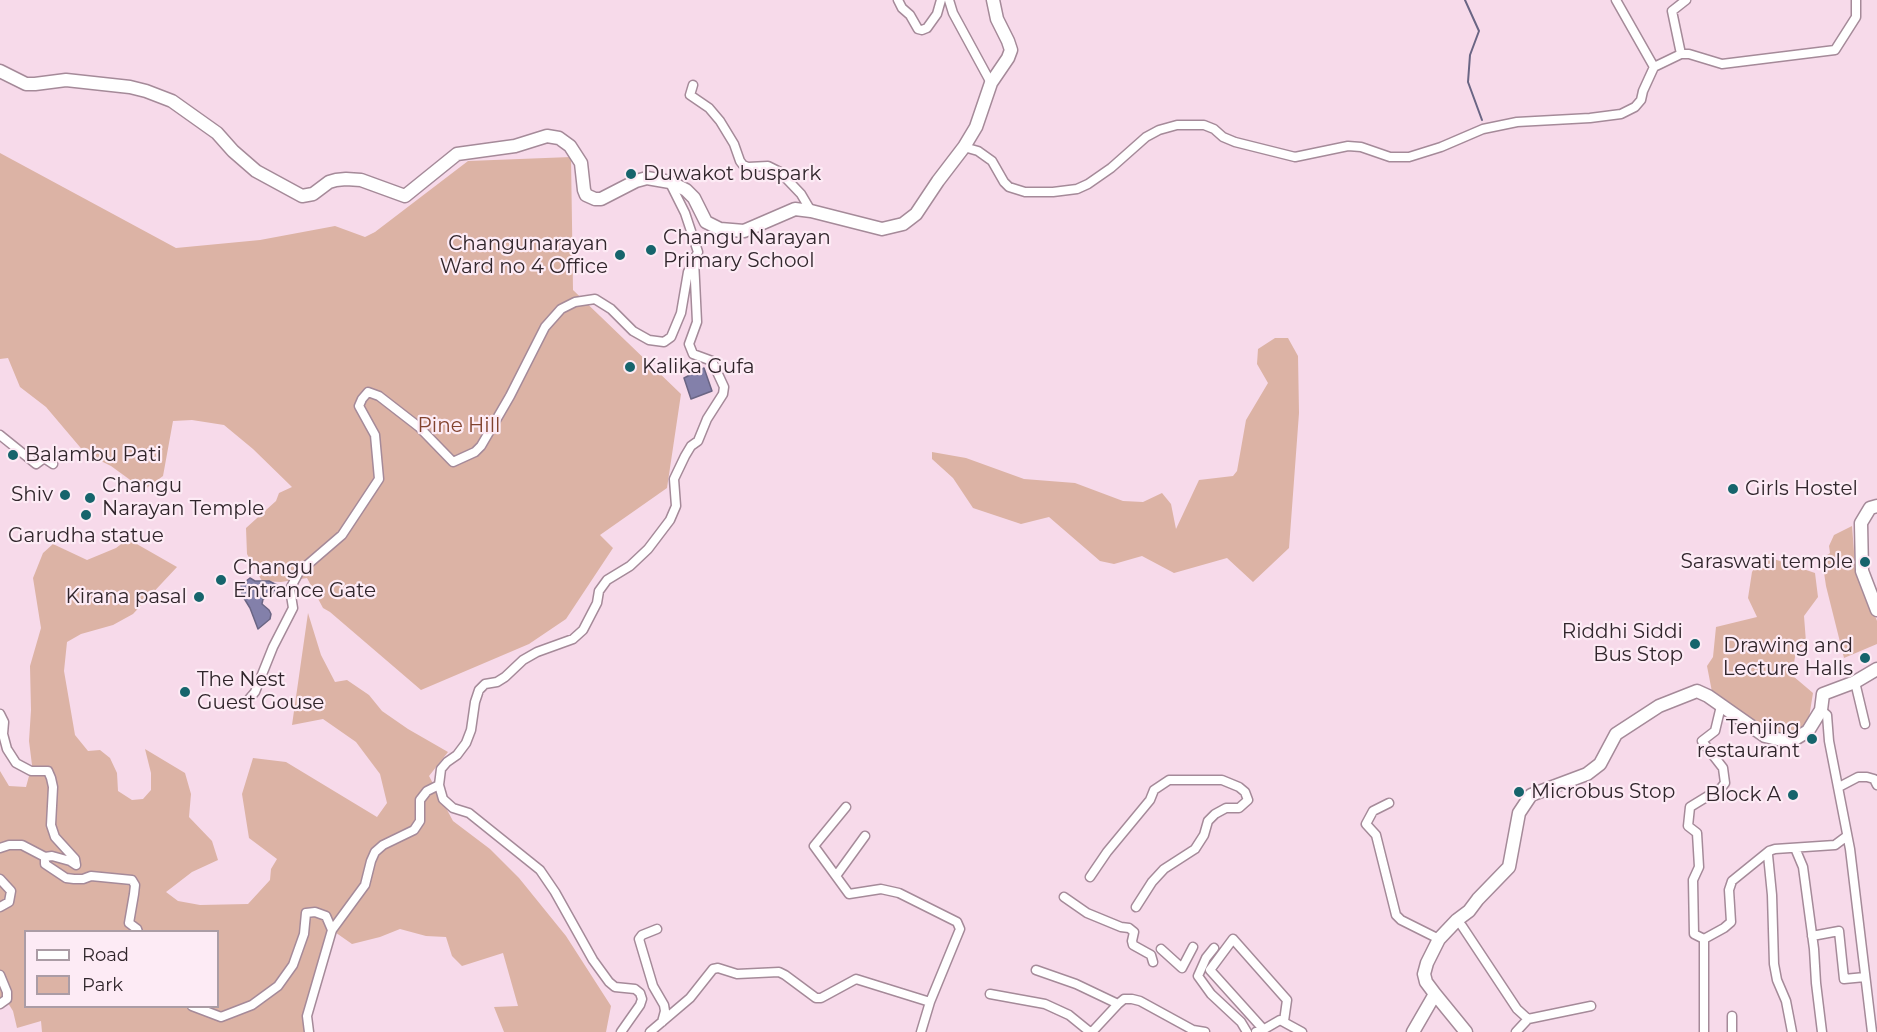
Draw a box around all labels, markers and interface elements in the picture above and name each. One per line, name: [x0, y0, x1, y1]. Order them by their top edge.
place label: Duwakot buspark: [643, 162, 821, 186]
marker: Duwakot buspark: [624, 167, 638, 181]
place label: Changu Narayan Primary School: [663, 226, 831, 273]
place label: Changunarayan Ward no 4 Office: [440, 232, 608, 279]
marker: Changu Narayan Primary School: [644, 243, 658, 257]
marker: Changunarayan Ward no 4 Office: [613, 248, 627, 262]
place label: Kalika Gufa: [642, 355, 755, 379]
marker: Kalika Gufa: [623, 360, 637, 374]
park label: Pine Hill: [418, 414, 500, 438]
place label: Balambu Pati: [25, 443, 162, 467]
marker: Balambu Pati: [6, 448, 20, 462]
place label: Changu Narayan Temple: [102, 474, 264, 521]
place label: Girls Hostel: [1745, 477, 1858, 501]
marker: Girls Hostel: [1726, 482, 1740, 496]
place label: Shiv: [11, 483, 53, 507]
marker: Shiv: [58, 488, 72, 502]
marker: Changu Narayan Temple: [83, 491, 97, 505]
marker: Garudha statue: [79, 508, 93, 522]
place label: Garudha statue: [8, 524, 164, 548]
place label: Saraswati temple: [1681, 550, 1853, 574]
marker: Saraswati temple: [1858, 555, 1872, 569]
place label: Changu Entrance Gate: [233, 556, 376, 603]
marker: Changu Entrance Gate: [214, 573, 228, 587]
place label: Kirana pasal: [66, 585, 187, 609]
marker: Kirana pasal: [192, 590, 206, 604]
place label: Riddhi Siddi Bus Stop: [1562, 620, 1683, 667]
place label: Drawing and Lecture Halls: [1723, 634, 1853, 681]
marker: Riddhi Siddi Bus Stop: [1688, 637, 1702, 651]
marker: Drawing and Lecture Halls: [1858, 651, 1872, 665]
place label: The Nest Guest Gouse: [197, 668, 324, 715]
marker: The Nest Guest Gouse: [178, 685, 192, 699]
place label: Tenjing restaurant: [1697, 716, 1800, 763]
marker: Tenjing restaurant: [1805, 732, 1819, 746]
place label: Microbus Stop: [1531, 780, 1675, 804]
place label: Block A: [1705, 783, 1781, 807]
marker: Microbus Stop: [1512, 785, 1526, 799]
marker: Block A: [1786, 788, 1800, 802]
legend: [24, 930, 219, 1008]
text: Road: [82, 944, 129, 966]
text: Park: [82, 974, 123, 996]

